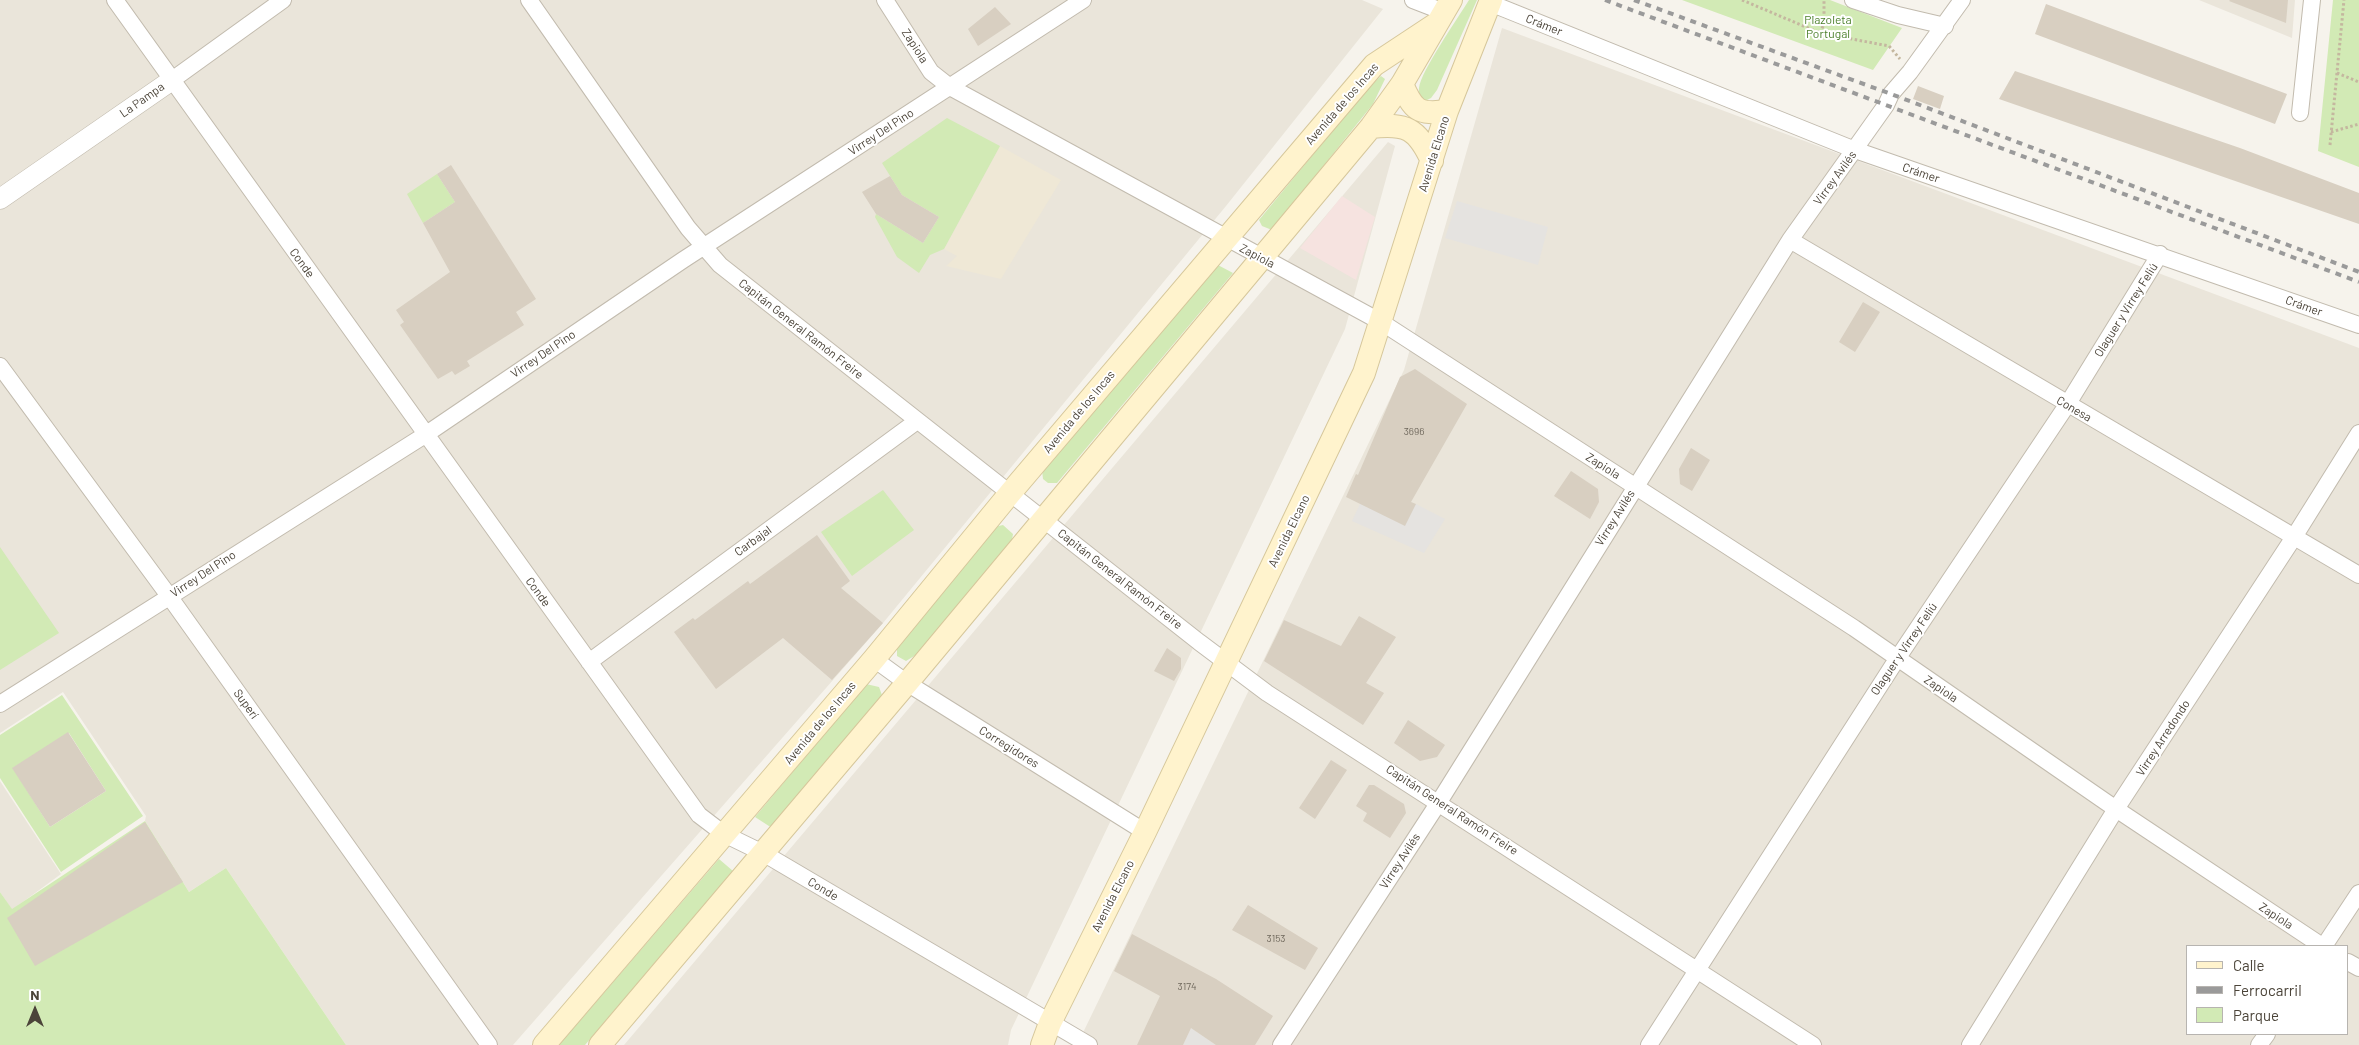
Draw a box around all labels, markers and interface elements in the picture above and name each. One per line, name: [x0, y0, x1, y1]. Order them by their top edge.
street label: Crámer: [1524, 11, 1564, 39]
park label: Plazoleta Portugal: [1804, 13, 1852, 41]
street label: Zapiola: [899, 26, 931, 66]
street label: Avenida de los Incas: [1302, 60, 1382, 148]
street label: La Pampa: [117, 79, 167, 121]
street label: Virrey Del Pino: [846, 106, 916, 158]
street label: Avenida Elcano: [1416, 114, 1452, 194]
street label: Virrey Avilés: [1811, 148, 1859, 208]
street label: Crámer: [1901, 160, 1941, 186]
street label: Zapiola: [1237, 241, 1277, 271]
street label: Conde: [286, 245, 318, 281]
street label: Olaguer y Virrey Feliú: [2091, 260, 2161, 360]
street label: Capitán General Ramón Freire: [736, 276, 866, 382]
street label: Crámer: [2284, 293, 2324, 319]
street label: Virrey Del Pino: [508, 327, 578, 381]
street label: Avenida de los Incas: [1040, 368, 1118, 456]
street label: Conesa: [2054, 393, 2094, 425]
house number: 3696: [1404, 426, 1424, 438]
street label: Zapiola: [1583, 450, 1623, 482]
street label: Virrey Avilés: [1592, 487, 1638, 549]
street label: Avenida Elcano: [1265, 492, 1313, 570]
street label: Carbajal: [732, 523, 774, 559]
street label: Capitán General Ramón Freire: [1055, 526, 1185, 632]
street label: Virrey Del Pino: [168, 548, 238, 600]
street label: Conde: [522, 574, 554, 610]
street label: Olaguer y Virrey Feliú: [1868, 600, 1940, 698]
street label: Zapiola: [1921, 672, 1961, 706]
street label: Avenida de los Incas: [781, 679, 859, 767]
street label: Superí: [230, 686, 262, 722]
street label: Virrey Arredondo: [2133, 697, 2193, 779]
street label: Corregidores: [976, 723, 1042, 771]
street label: Capitán General Ramón Freire: [1383, 762, 1521, 858]
street label: Virrey Avilés: [1377, 830, 1423, 892]
street label: Avenida Elcano: [1089, 858, 1137, 934]
street label: Conde: [805, 874, 841, 904]
street label: Zapiola: [2256, 900, 2296, 932]
house number: 3153: [1267, 933, 1285, 945]
legend: [2186, 945, 2349, 1035]
text: Calle: [2233, 956, 2265, 974]
house number: 3174: [1178, 981, 1196, 993]
text: Ferrocarril: [2233, 981, 2302, 999]
north arrow: [10, 985, 60, 1035]
text: N: [30, 986, 40, 1003]
text: Parque: [2233, 1006, 2279, 1024]

